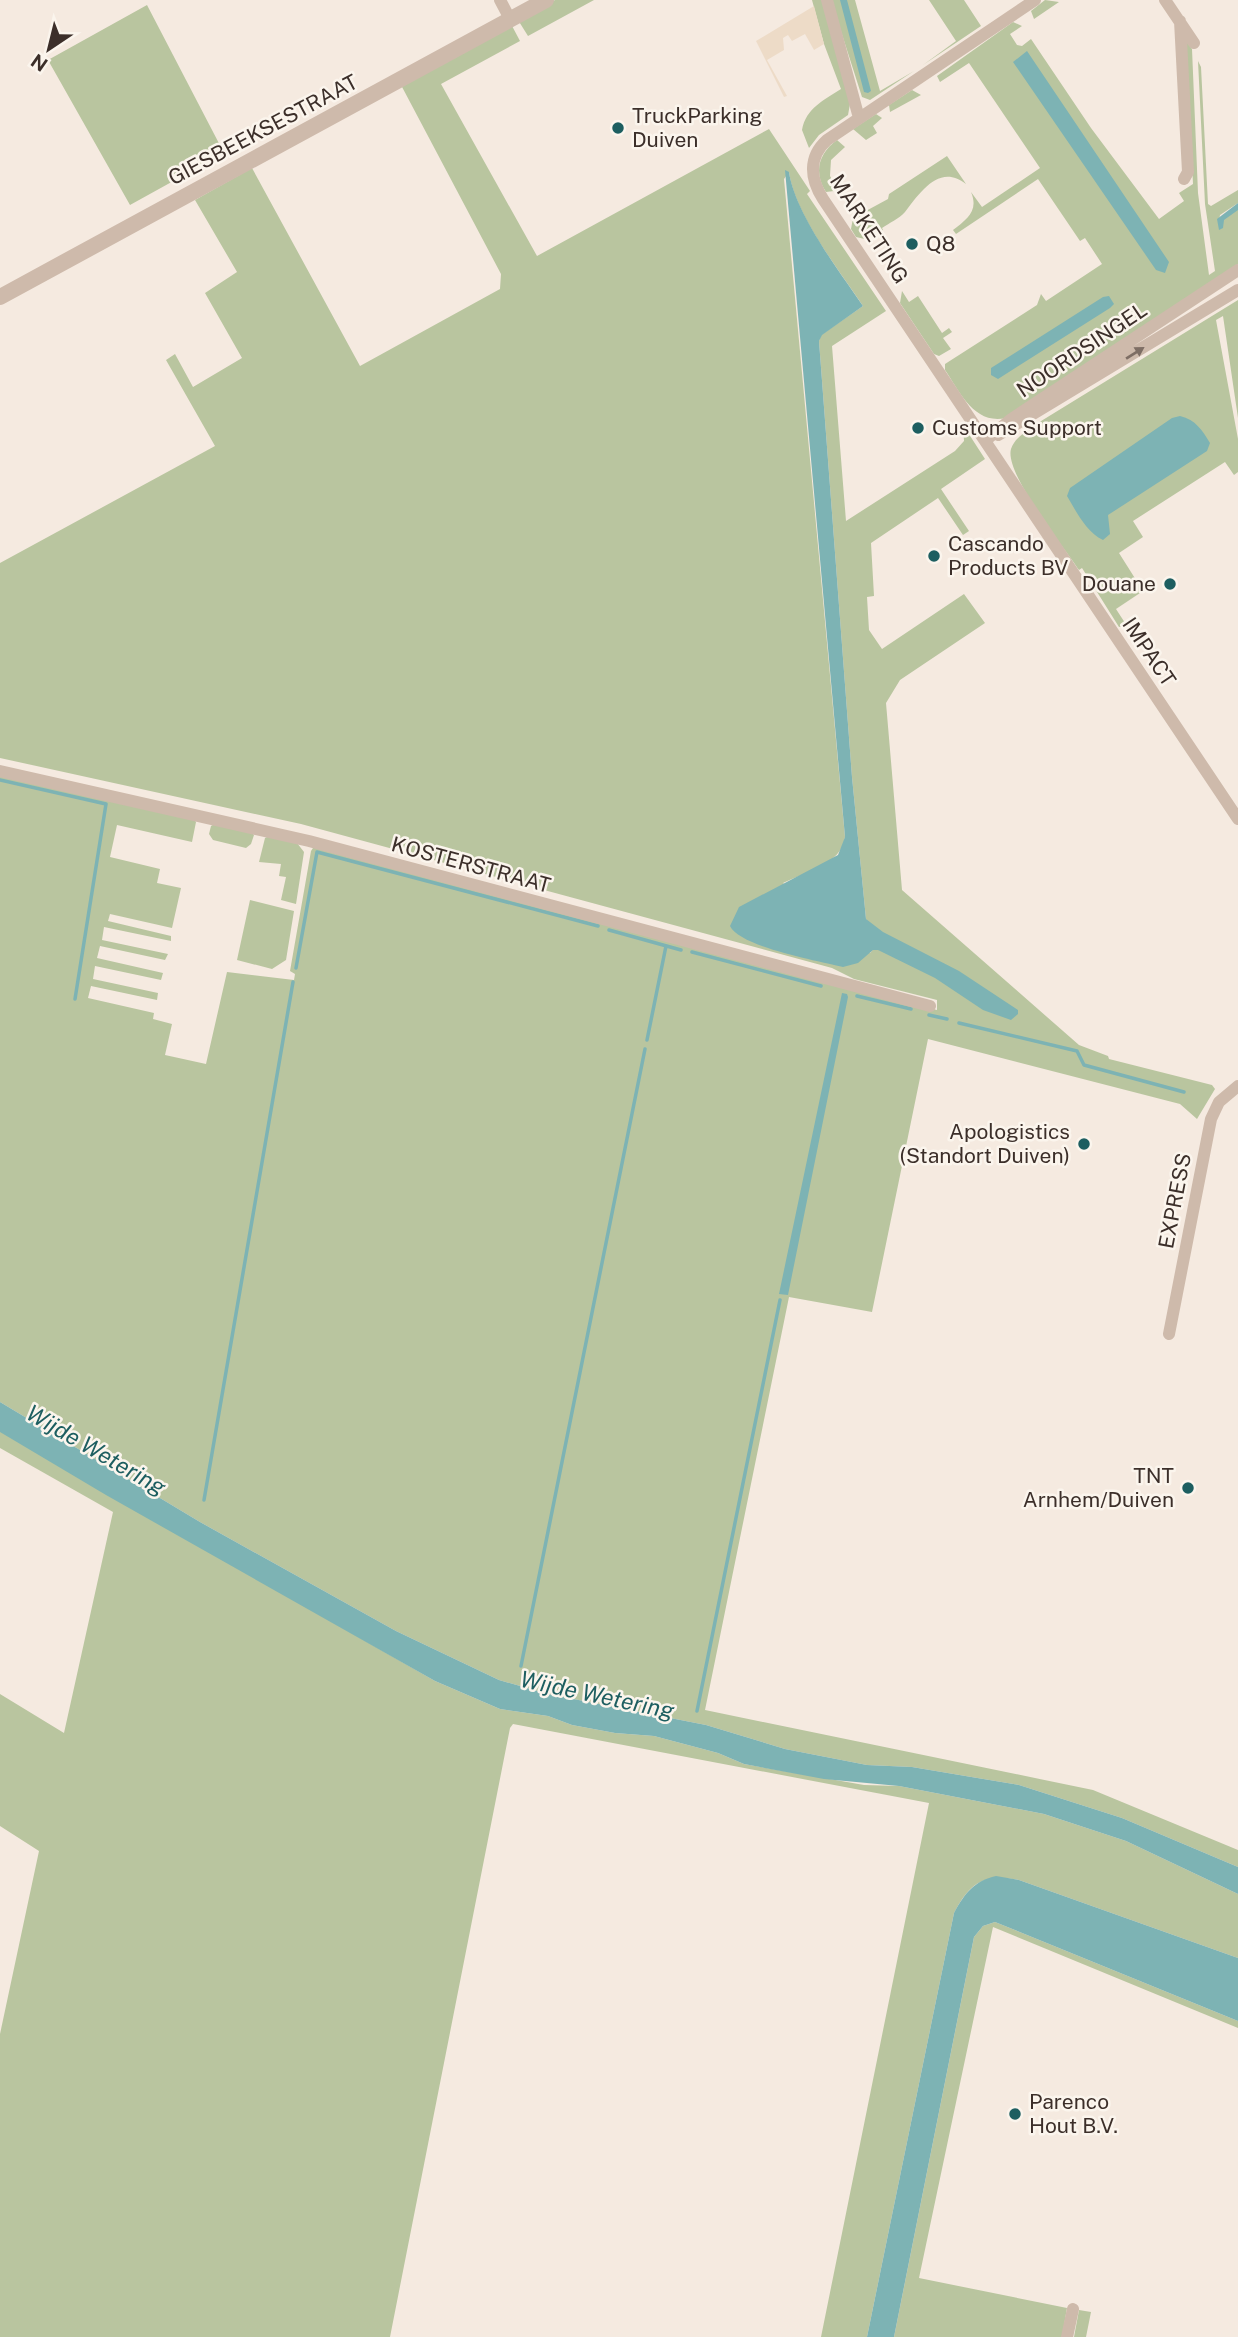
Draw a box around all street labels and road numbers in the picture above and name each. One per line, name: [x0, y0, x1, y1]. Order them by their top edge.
street label: GIESBEEKSESTRAAT: [164, 69, 362, 190]
street label: MARKETING: [825, 169, 914, 288]
street label: NOORDSINGEL: [1012, 297, 1152, 402]
street label: IMPACT: [1117, 613, 1181, 691]
street label: KOSTERSTRAAT: [389, 831, 554, 898]
street label: EXPRESS: [1153, 1151, 1196, 1251]

